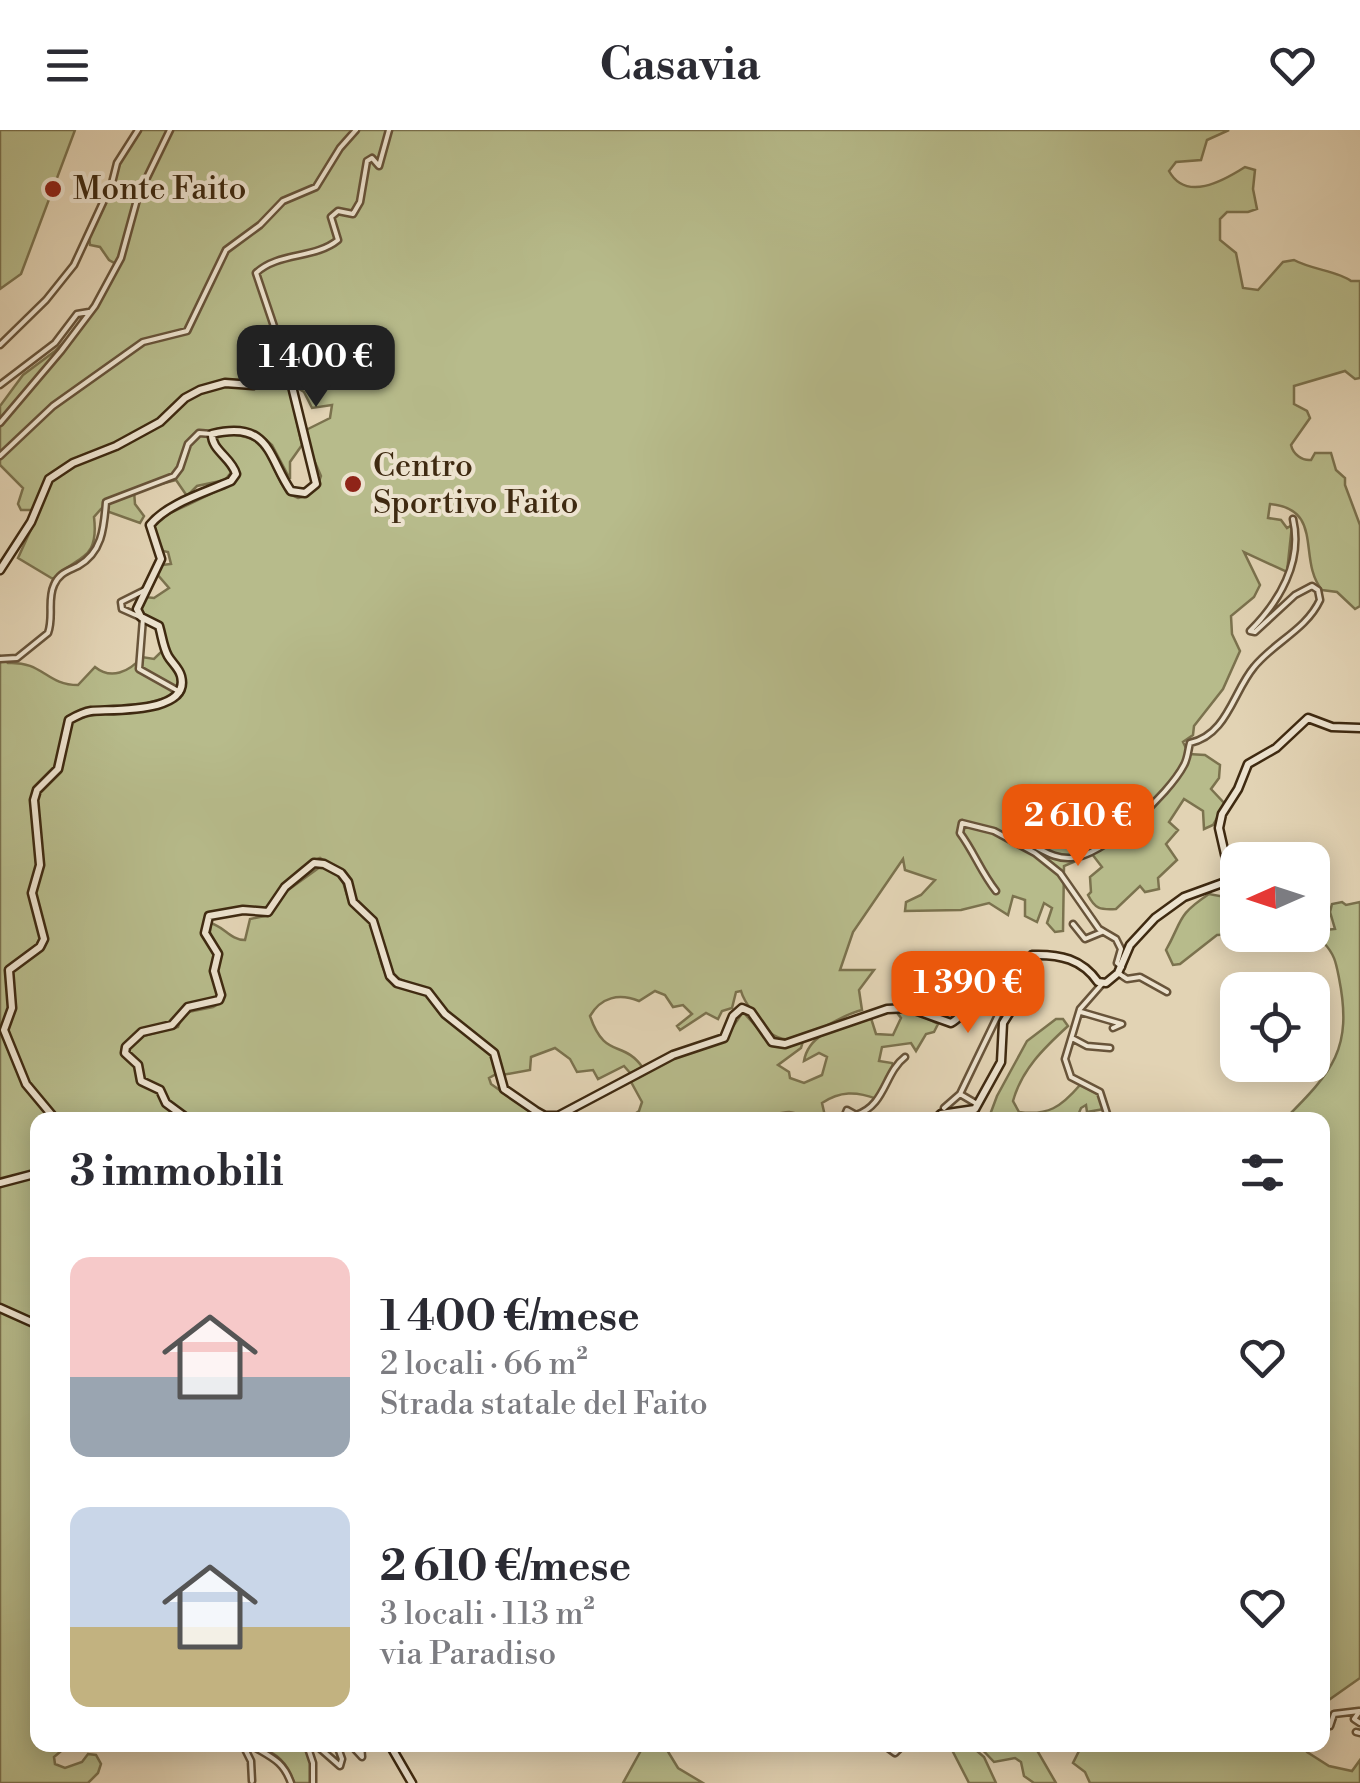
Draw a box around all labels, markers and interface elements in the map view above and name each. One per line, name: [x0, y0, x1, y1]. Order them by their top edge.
text: Casavia: [600, 37, 760, 94]
icon: menu: [40, 38, 95, 93]
icon: heart: [1265, 38, 1320, 93]
place label: Monte Faito: [73, 169, 246, 209]
marker: Monte Faito: [42, 178, 64, 200]
pin: 1 400 €: [224, 325, 408, 410]
text: 1 400 €: [259, 337, 373, 377]
place label: Centro Sportivo Faito: [373, 446, 579, 523]
marker: Centro Sportivo Faito: [342, 473, 364, 495]
pin: 2 610 €: [986, 784, 1170, 869]
text: 2 610 €: [1024, 796, 1132, 836]
north arrow: [1220, 842, 1330, 952]
map controls: [1220, 842, 1330, 1082]
pin: 1 390 €: [876, 951, 1060, 1036]
text: 1 390 €: [913, 963, 1023, 1003]
button: locate: [1220, 972, 1330, 1082]
icon: filters: [1235, 1145, 1290, 1200]
text: 3 immobili: [70, 1146, 284, 1199]
text: 1 400 €/mese: [380, 1291, 639, 1344]
icon: home: [150, 1297, 270, 1417]
icon: heart: [1235, 1330, 1290, 1385]
text: 2 locali · 66 m²: [380, 1344, 588, 1384]
text: Strada statale del Faito: [380, 1384, 708, 1424]
text: 2 610 €/mese: [380, 1541, 631, 1594]
icon: home: [150, 1547, 270, 1667]
icon: heart: [1235, 1580, 1290, 1635]
text: 3 locali · 113 m²: [380, 1594, 595, 1634]
text: via Paradiso: [380, 1634, 556, 1674]

